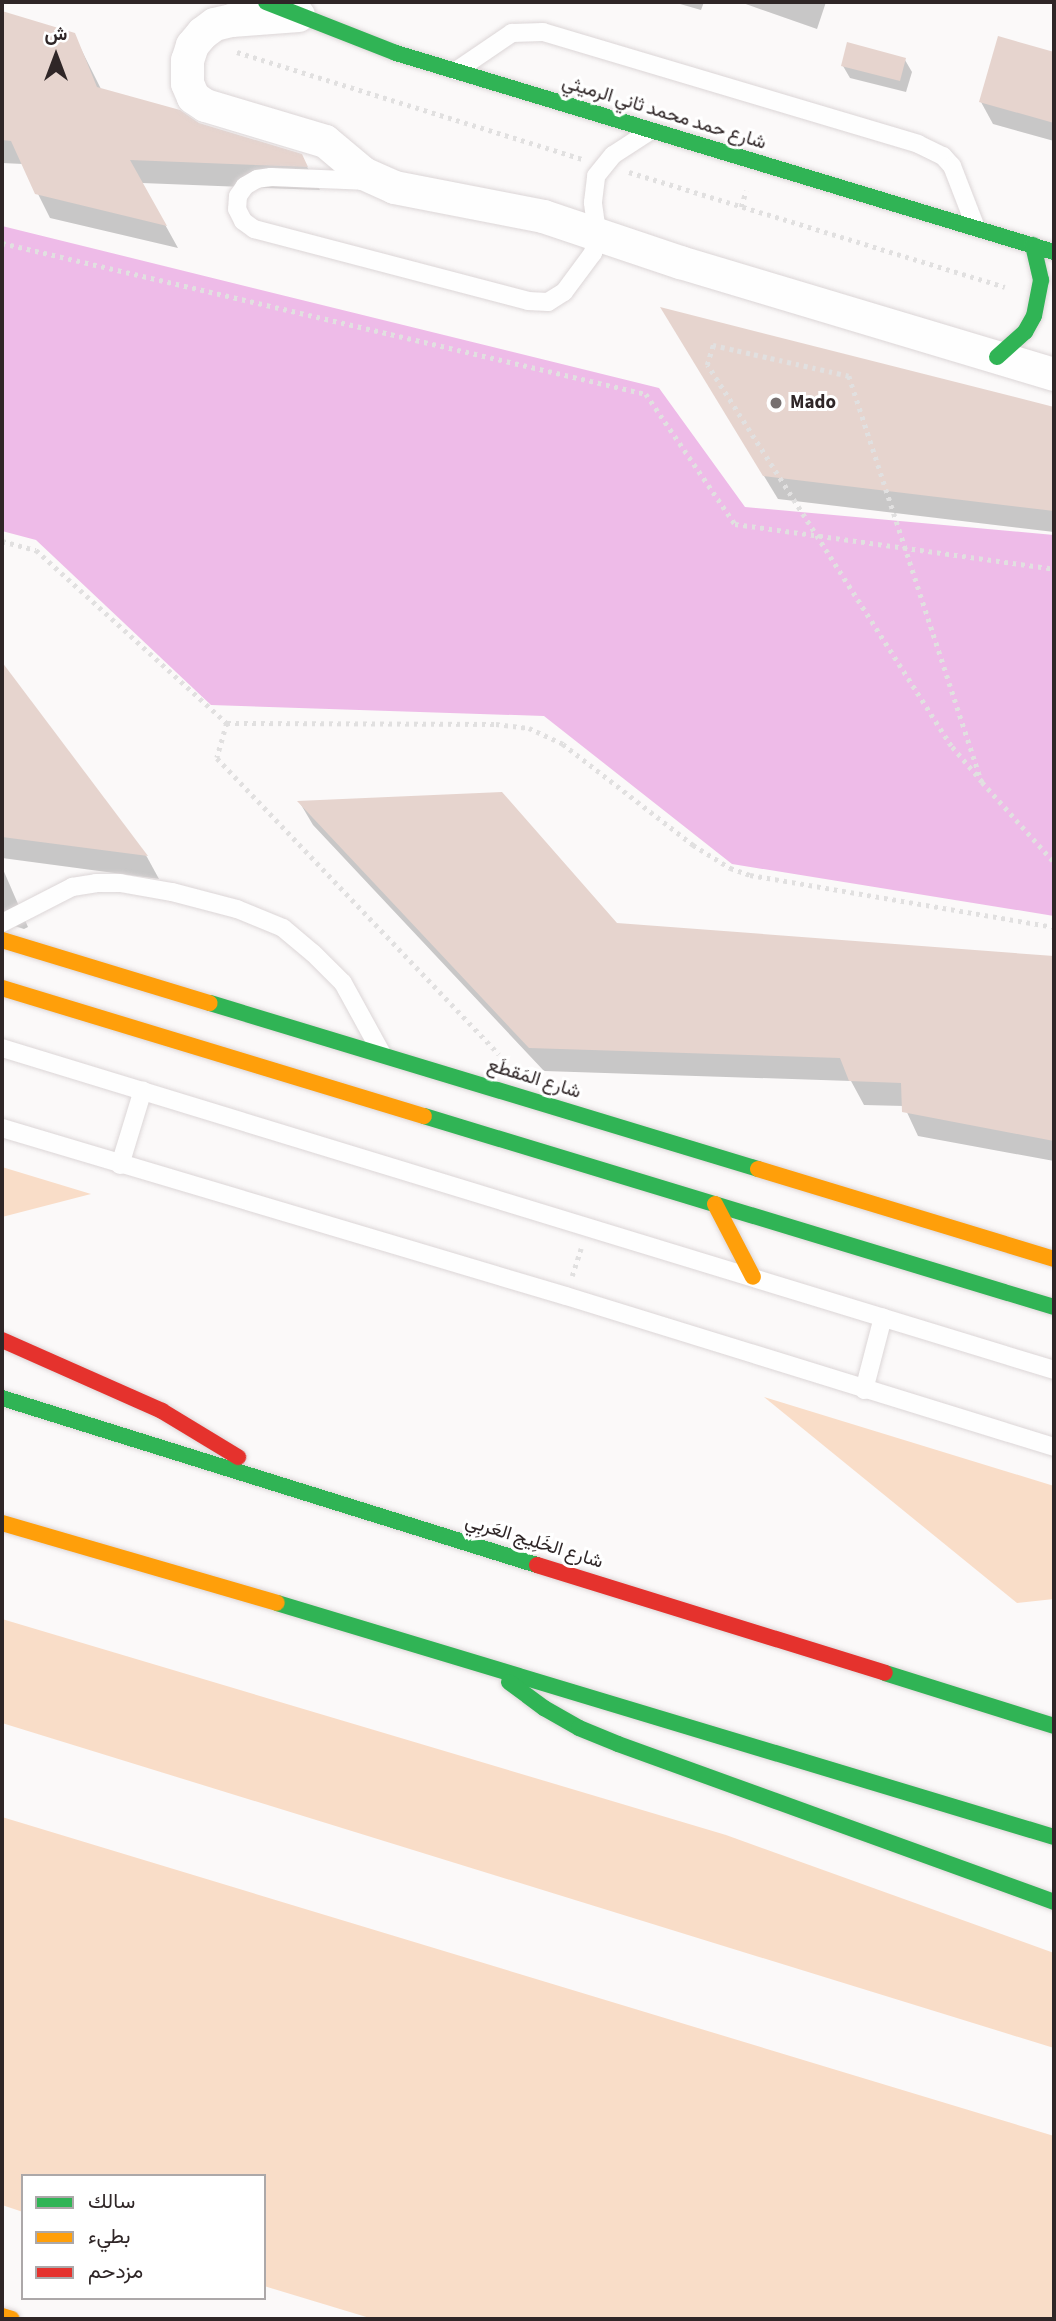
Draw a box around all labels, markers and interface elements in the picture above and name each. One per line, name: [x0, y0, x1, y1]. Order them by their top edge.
north arrow: [21, 21, 91, 91]
text: ش: [45, 21, 67, 48]
street label: شارع حمد محمد ثاني الرميثي: [559, 71, 769, 155]
place label: Mado: [790, 392, 836, 414]
marker: Mado: [768, 395, 784, 411]
street label: شارع المَقطَع: [485, 1054, 583, 1104]
street label: شارع الخَلِيج العَربِي: [462, 1510, 606, 1574]
legend: [21, 2174, 266, 2300]
text: سالك: [88, 2186, 135, 2216]
text: بطيء: [88, 2221, 131, 2251]
text: مزدحم: [88, 2256, 143, 2286]

